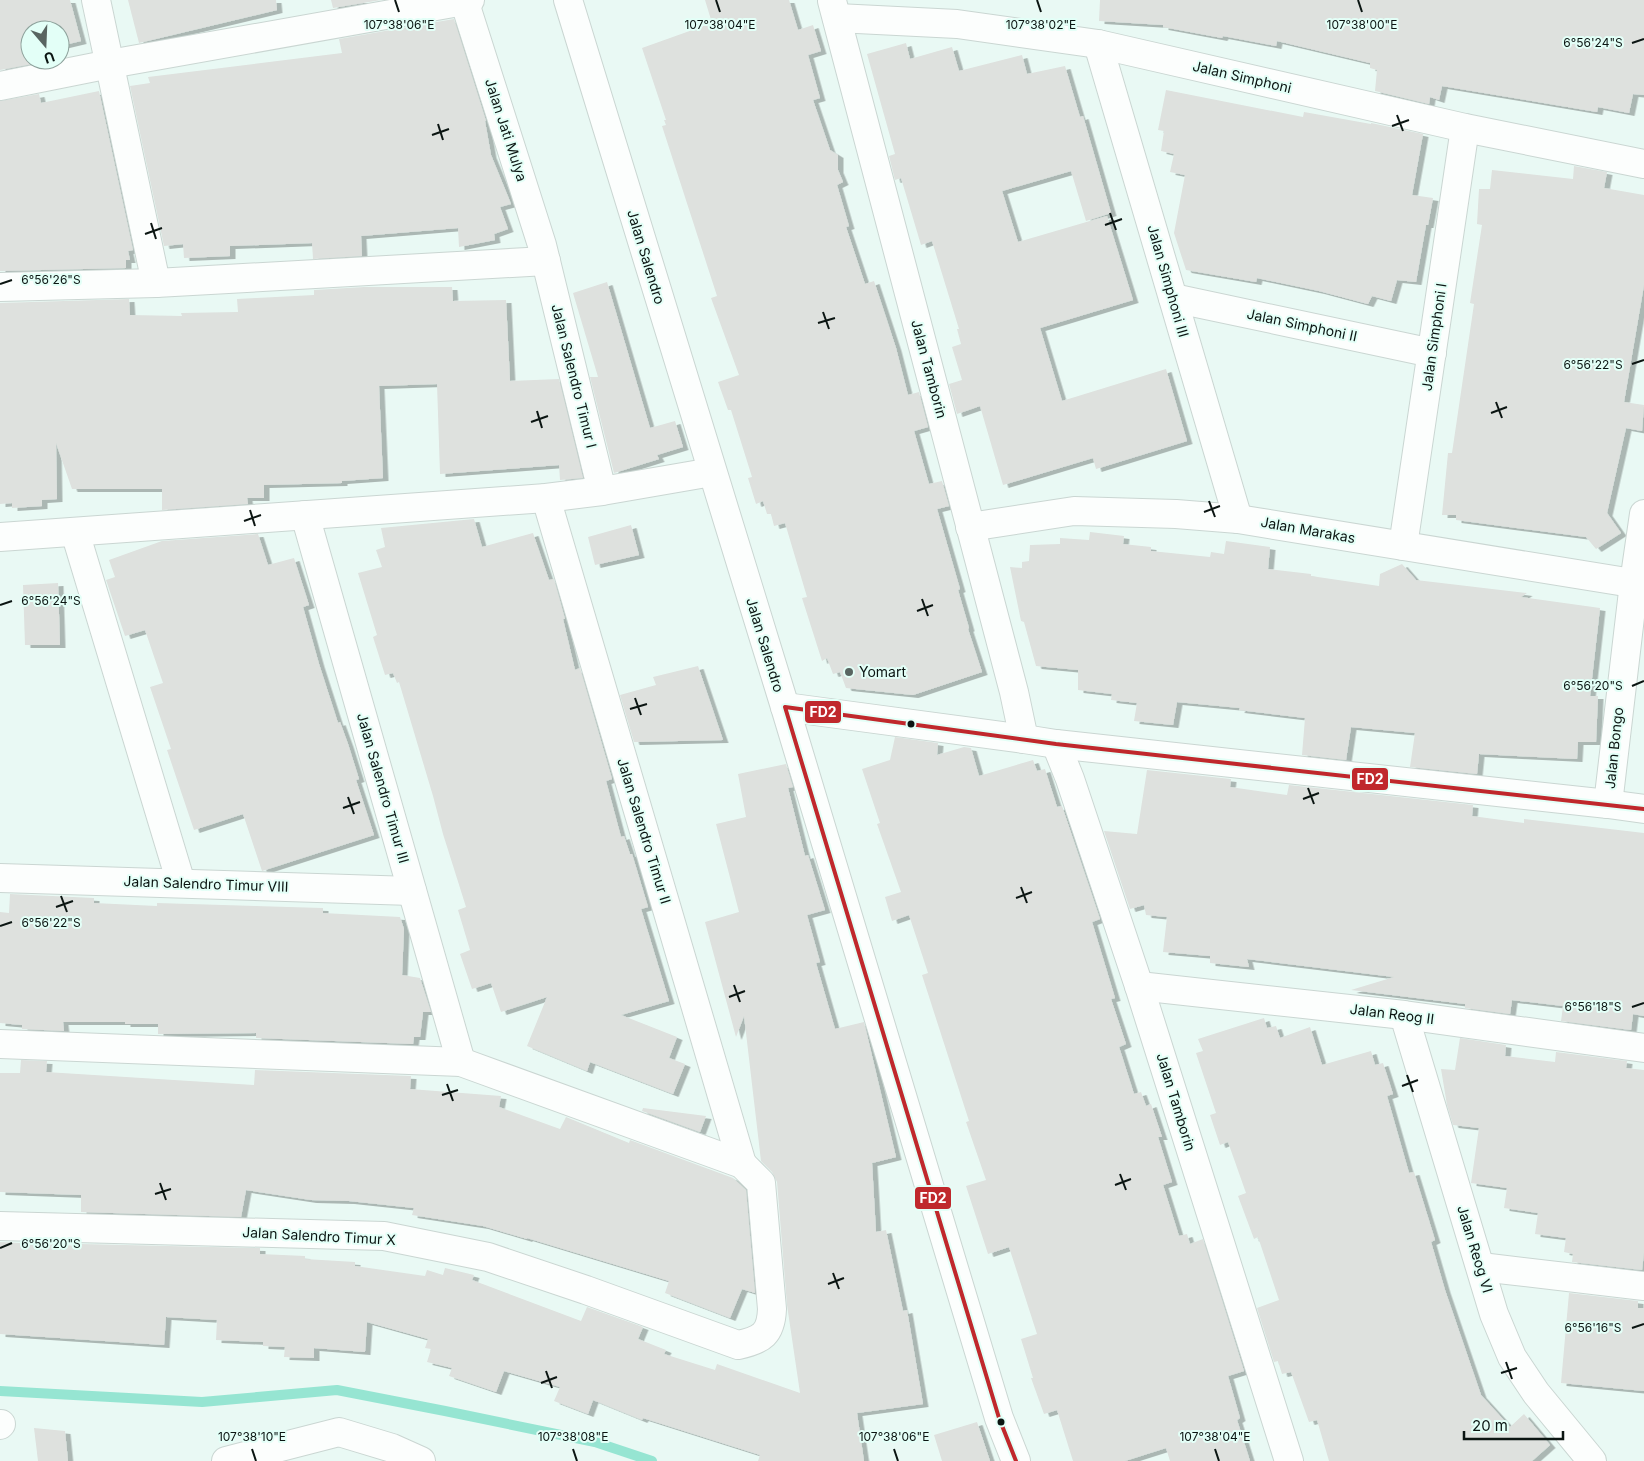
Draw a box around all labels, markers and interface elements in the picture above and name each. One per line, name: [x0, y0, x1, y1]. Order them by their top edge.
text: 107°38'06"E: [364, 17, 434, 32]
text: 107°38'04"E: [684, 17, 756, 32]
text: 107°38'02"E: [1006, 17, 1076, 32]
text: 107°38'00"E: [1327, 17, 1397, 32]
north arrow: [20, 20, 70, 70]
text: 6°56'24"S: [1563, 35, 1623, 50]
text: U: [42, 48, 57, 67]
street label: Jalan Simphoni: [1191, 57, 1293, 96]
street label: Jalan Jati Mulya: [482, 76, 531, 183]
street label: Jalan Salendro: [624, 208, 669, 306]
street label: Jalan Simphoni III: [1144, 223, 1193, 339]
text: 6°56'26"S: [21, 272, 81, 287]
street label: Jalan Simphoni I: [1418, 282, 1449, 392]
street label: Jalan Salendro Timur I: [548, 302, 601, 450]
street label: Jalan Simphoni II: [1245, 305, 1359, 345]
street label: Jalan Tamborin: [908, 318, 951, 420]
text: 6°56'22"S: [1563, 357, 1623, 372]
street label: Jalan Marakas: [1259, 513, 1357, 546]
text: 6°56'24"S: [21, 593, 81, 608]
street label: Jalan Salendro: [743, 596, 788, 694]
place label: Yomart: [859, 663, 906, 680]
marker: Yomart: [843, 666, 855, 678]
text: 6°56'20"S: [1563, 678, 1623, 693]
line badge: FD2: [804, 700, 842, 724]
text: FD2: [809, 703, 837, 720]
street label: Jalan Bongo: [1601, 706, 1626, 790]
street label: Jalan Salendro Timur III: [354, 711, 413, 865]
unlabelled marker: [906, 719, 916, 729]
street label: Jalan Salendro Timur II: [614, 756, 675, 906]
line badge: FD2: [1351, 767, 1389, 791]
text: FD2: [1356, 770, 1384, 787]
street label: Jalan Salendro Timur VIII: [123, 872, 289, 895]
text: 6°56'22"S: [21, 915, 81, 930]
text: 6°56'18"S: [1565, 999, 1622, 1014]
street label: Jalan Reog II: [1349, 1000, 1435, 1027]
street label: Jalan Tamborin: [1154, 1051, 1199, 1153]
line badge: FD2: [914, 1186, 952, 1210]
text: FD2: [919, 1189, 947, 1206]
street label: Jalan Reog VI: [1454, 1203, 1497, 1295]
street label: Jalan Salendro Timur X: [242, 1223, 397, 1248]
text: 6°56'20"S: [21, 1236, 81, 1251]
text: 6°56'16"S: [1565, 1320, 1622, 1335]
scale bar: [1464, 1408, 1563, 1440]
text: 20 m: [1472, 1416, 1508, 1435]
unlabelled marker: [996, 1417, 1006, 1427]
text: 107°38'10"E: [218, 1429, 286, 1444]
text: 107°38'08"E: [538, 1429, 608, 1444]
text: 107°38'06"E: [859, 1429, 929, 1444]
text: 107°38'04"E: [1179, 1429, 1251, 1444]

